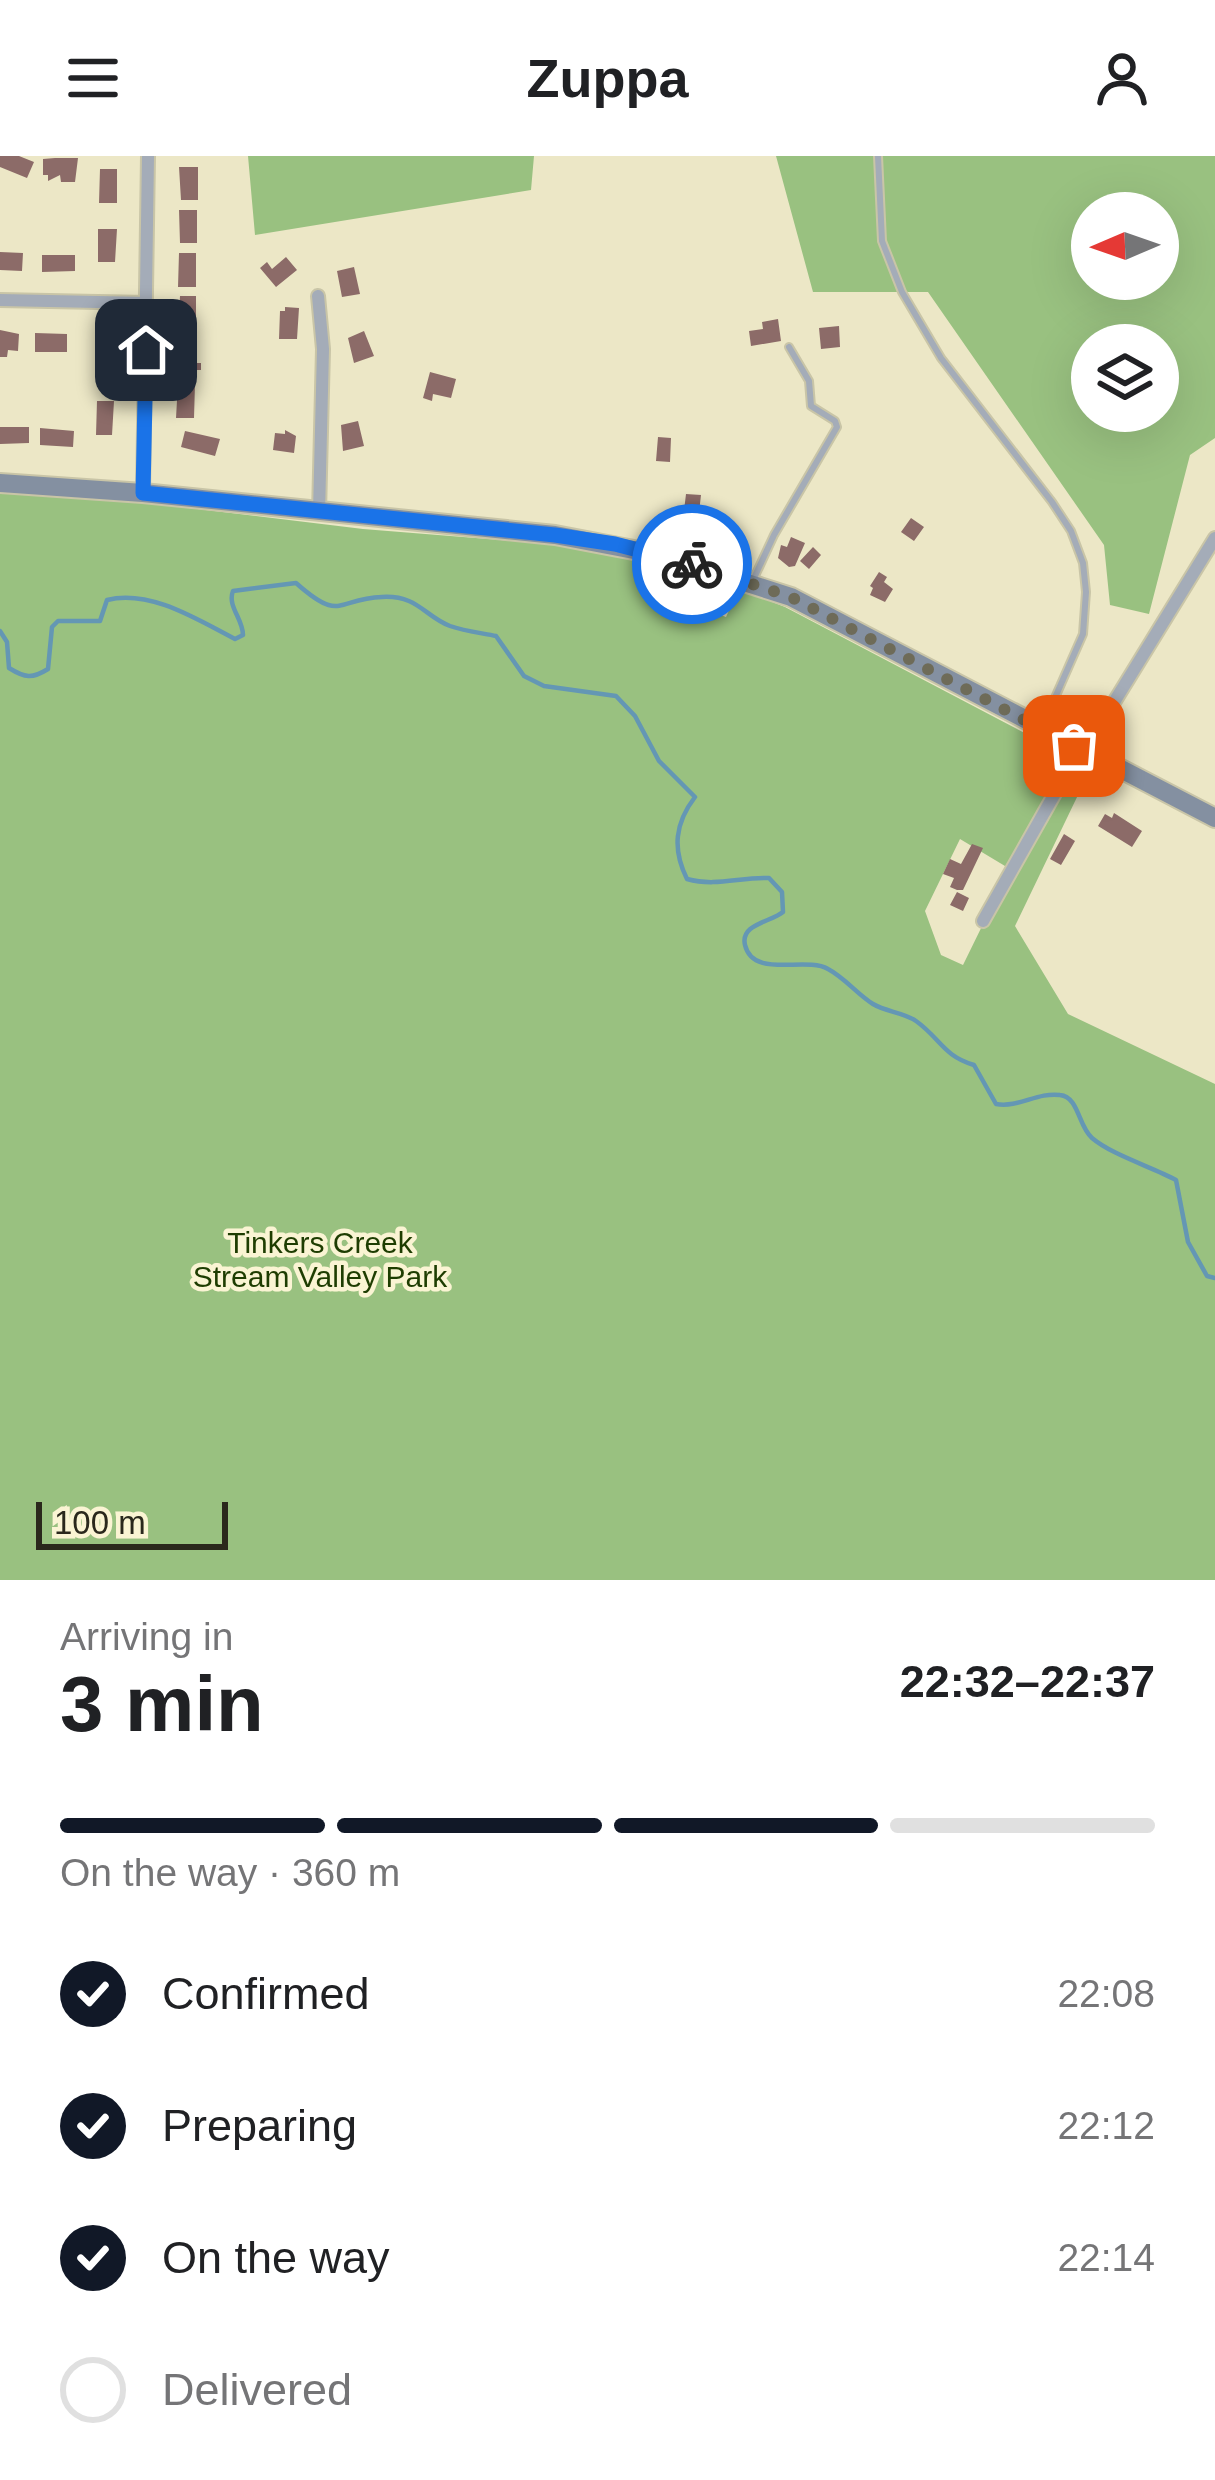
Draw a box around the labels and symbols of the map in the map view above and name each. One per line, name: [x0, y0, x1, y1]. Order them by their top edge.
north arrow: [1071, 192, 1179, 300]
pin: [95, 299, 197, 401]
courier: [632, 504, 752, 624]
pin: [1023, 695, 1125, 797]
park label: Tinkers Creek Stream Valley Park: [193, 1226, 448, 1293]
scale bar: [36, 1496, 228, 1549]

